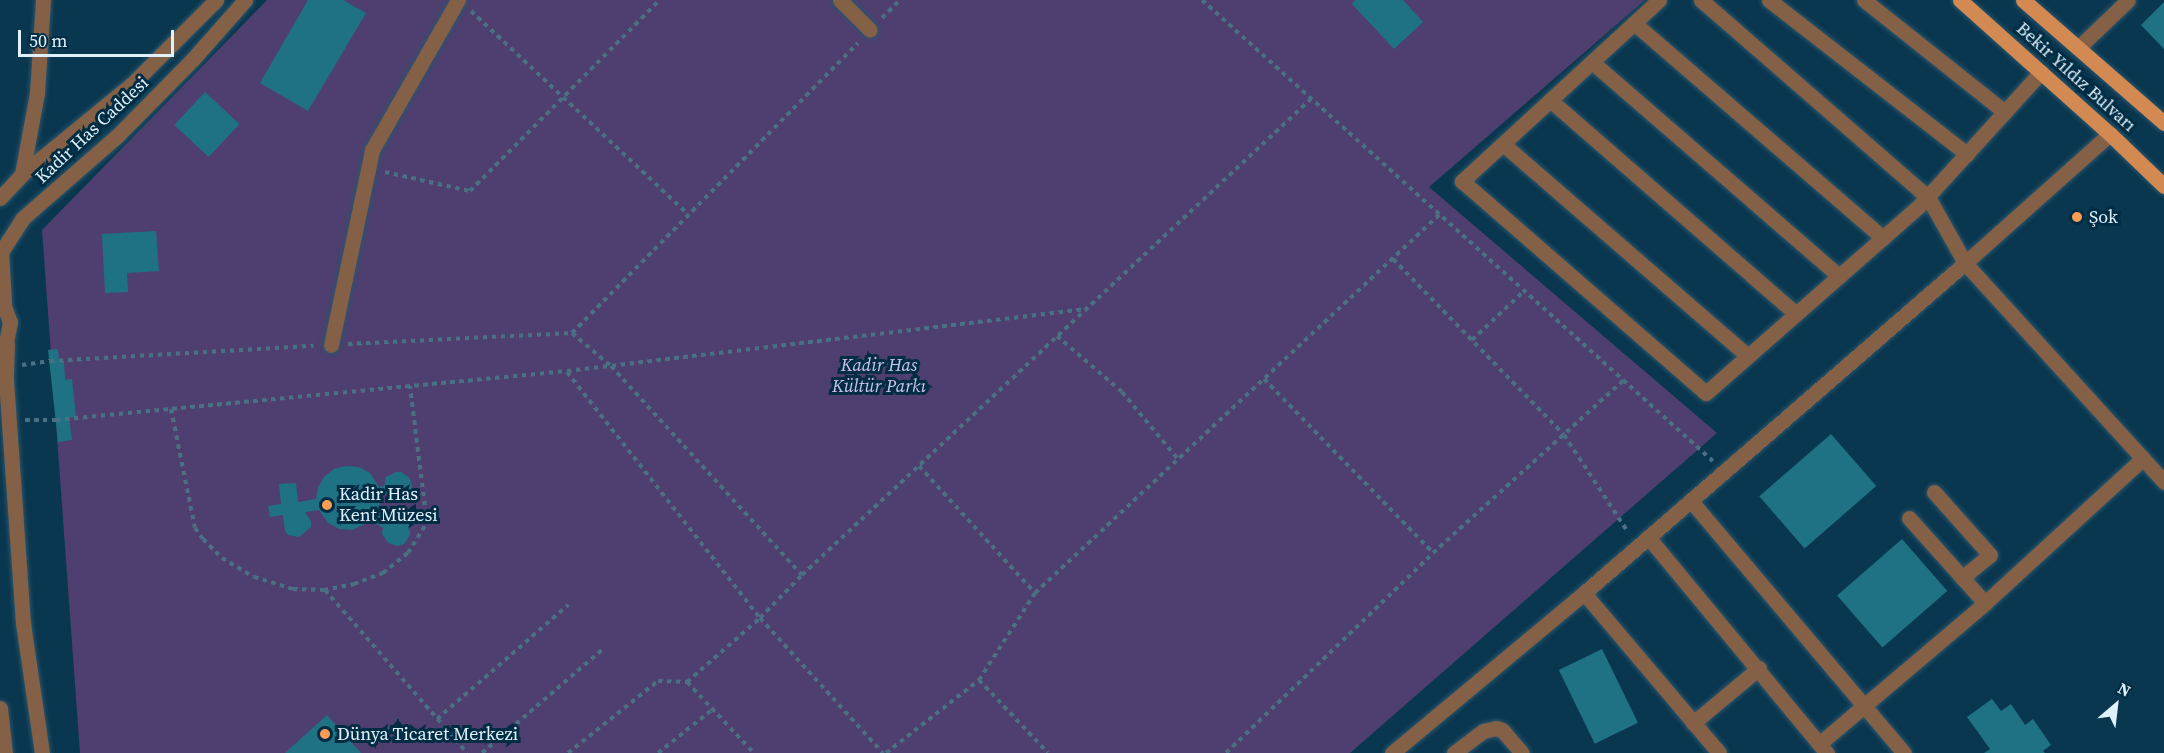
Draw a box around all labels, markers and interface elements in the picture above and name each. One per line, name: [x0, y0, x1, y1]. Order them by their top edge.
scale bar: [21, 18, 177, 56]
street label: Bekir Yıldız Bulvarı: [2012, 18, 2140, 136]
text: 50 m: [29, 28, 67, 53]
street label: Kadir Has Caddesi: [31, 72, 153, 188]
place label: Şok: [2089, 206, 2118, 228]
marker: Şok: [2070, 210, 2084, 224]
park label: Kadir Has Kültür Parkı: [832, 355, 926, 398]
place label: Kadir Has Kent Müzesi: [339, 484, 438, 526]
marker: Kadir Has Kent Müzesi: [320, 498, 334, 512]
north arrow: [2086, 675, 2146, 735]
text: N: [2114, 677, 2135, 702]
place label: Dünya Ticaret Merkezi: [337, 723, 518, 745]
marker: Dünya Ticaret Merkezi: [318, 727, 332, 741]

